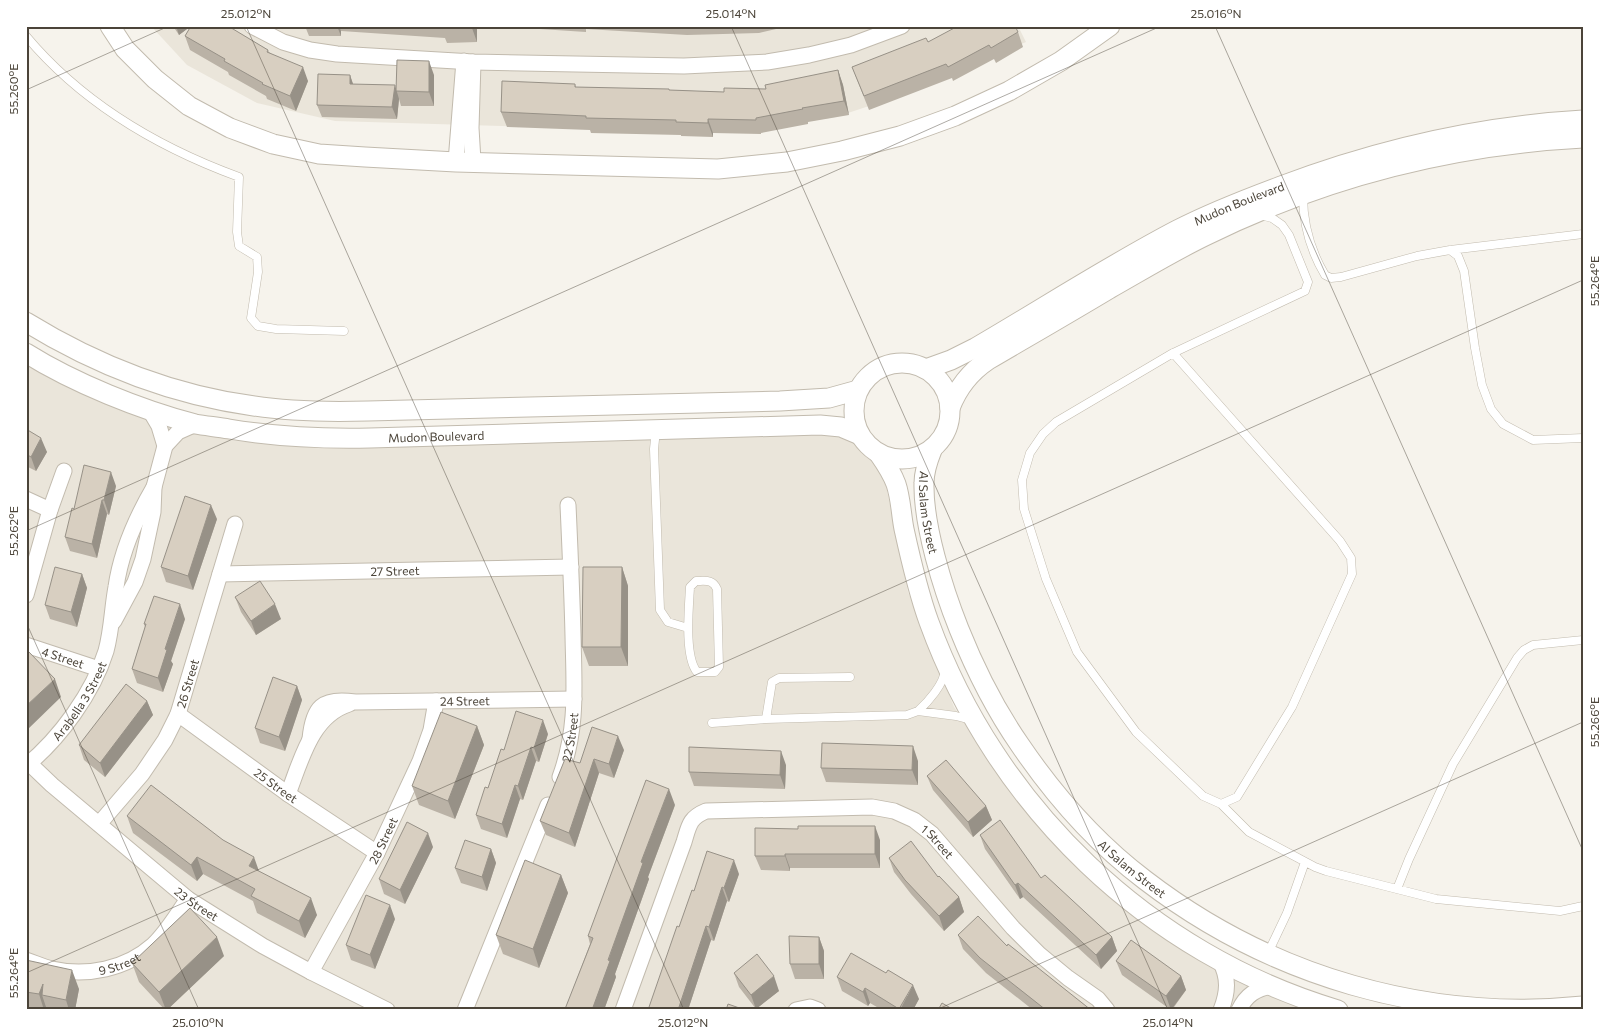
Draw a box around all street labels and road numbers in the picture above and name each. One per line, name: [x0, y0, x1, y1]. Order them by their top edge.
street label: Mudon Boulevard: [1192, 178, 1286, 228]
street label: Mudon Boulevard: [388, 428, 485, 444]
street label: Al Salam Street: [917, 470, 941, 555]
street label: 27 Street: [370, 563, 420, 578]
street label: 4 Street: [40, 644, 86, 671]
street label: 26 Street: [173, 657, 201, 709]
street label: Arabella 3 Street: [49, 659, 109, 743]
street label: 24 Street: [440, 693, 490, 708]
street label: 22 Street: [558, 712, 580, 763]
street label: 25 Street: [252, 765, 300, 805]
street label: 28 Street: [365, 815, 400, 866]
street label: 1 Street: [919, 821, 957, 861]
street label: Al Salam Street: [1096, 837, 1169, 900]
street label: 23 Street: [172, 884, 221, 923]
street label: 9 Street: [97, 949, 143, 977]

